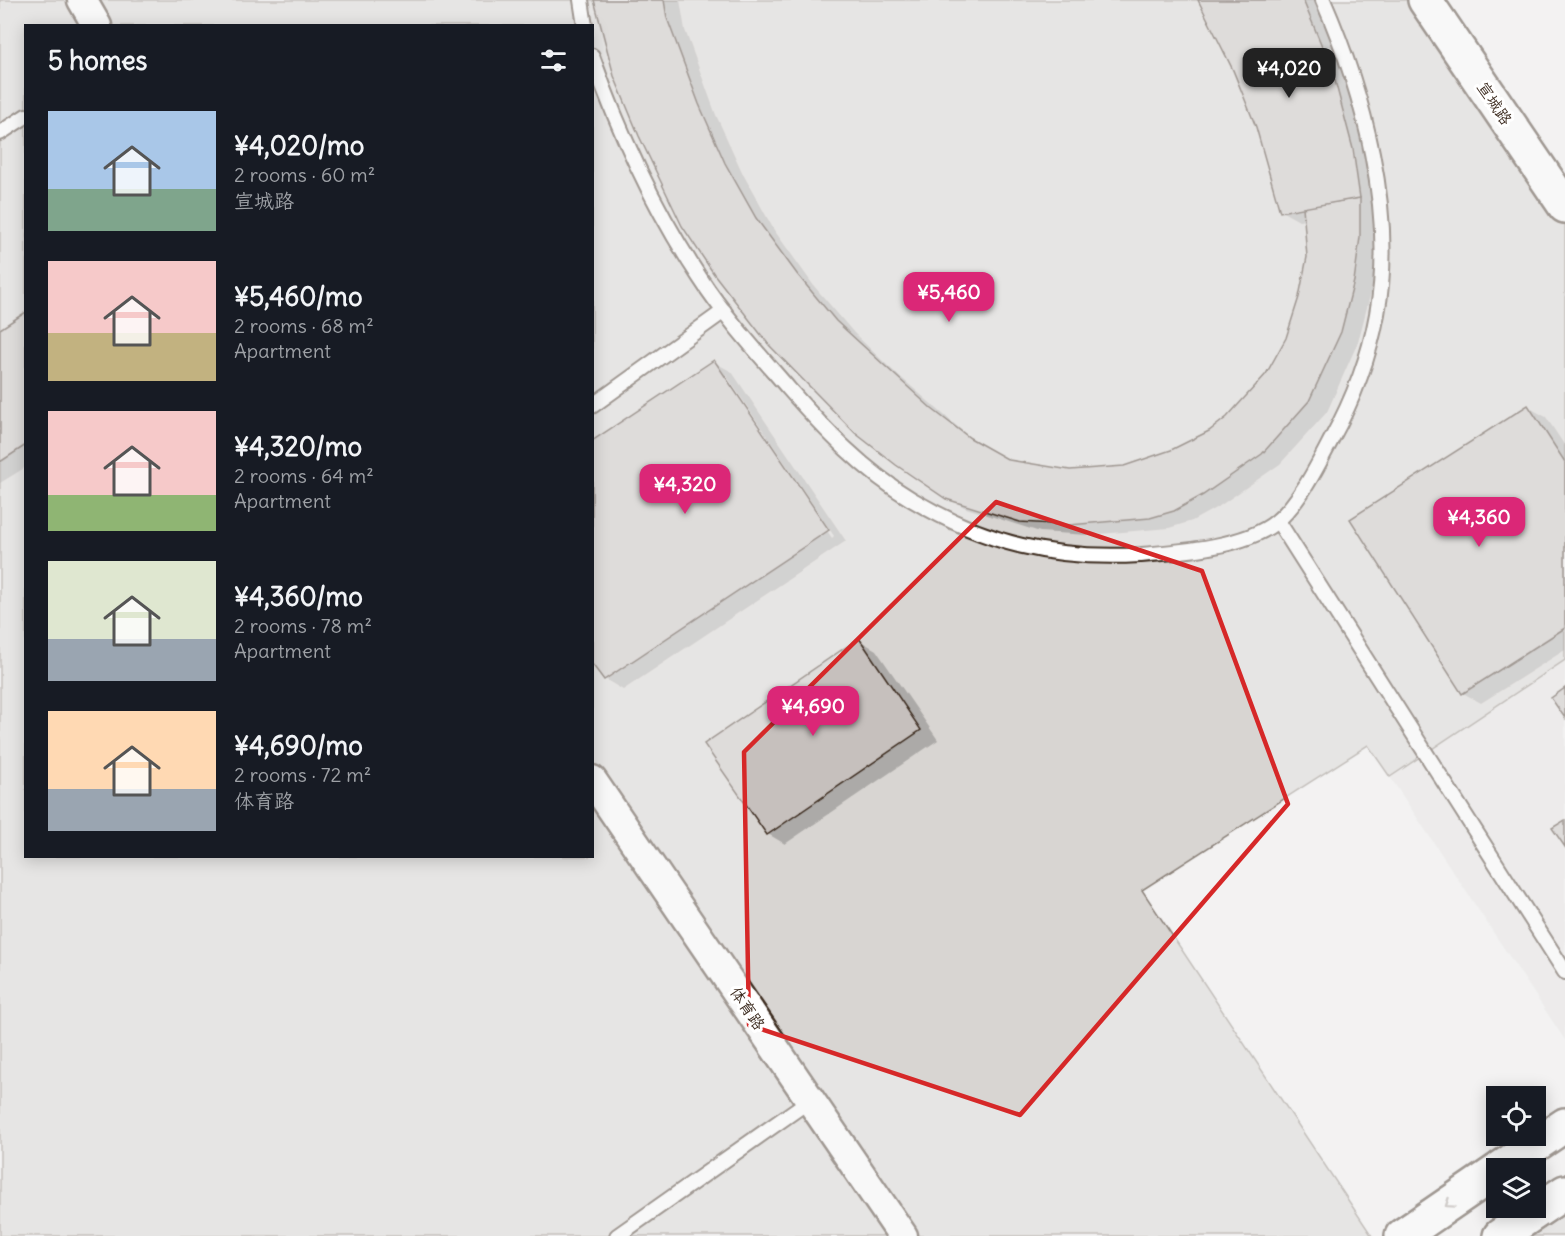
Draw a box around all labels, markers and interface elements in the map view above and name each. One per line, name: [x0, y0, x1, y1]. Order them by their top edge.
text: 5 homes: [48, 44, 147, 77]
icon: filters: [537, 44, 570, 77]
pin: ¥4,020: [1240, 48, 1338, 99]
text: ¥4,020: [1257, 55, 1321, 80]
street label: 宣城路: [1473, 78, 1517, 128]
text: ¥4,020/mo: [234, 129, 364, 162]
icon: home: [96, 135, 168, 207]
text: 2 rooms · 60 m²: [234, 162, 375, 187]
text: 宣城路: [234, 188, 294, 213]
pin: ¥5,460: [900, 272, 998, 323]
text: ¥5,460: [917, 279, 981, 304]
text: ¥5,460/mo: [234, 280, 363, 313]
icon: home: [96, 285, 168, 357]
text: 2 rooms · 68 m²: [234, 313, 374, 338]
text: Apartment: [234, 338, 331, 363]
text: ¥4,320/mo: [234, 430, 362, 463]
icon: home: [96, 435, 168, 507]
text: 2 rooms · 64 m²: [234, 463, 374, 488]
pin: ¥4,320: [636, 464, 734, 515]
text: ¥4,320: [654, 471, 716, 496]
text: Apartment: [234, 488, 331, 513]
pin: ¥4,360: [1430, 497, 1528, 548]
text: ¥4,360: [1447, 504, 1511, 529]
text: ¥4,360/mo: [234, 580, 363, 613]
icon: home: [96, 585, 168, 657]
text: 2 rooms · 78 m²: [234, 613, 372, 638]
text: Apartment: [234, 638, 331, 663]
pin: ¥4,690: [764, 686, 862, 737]
text: ¥4,690: [781, 693, 845, 718]
text: ¥4,690/mo: [234, 729, 363, 762]
icon: home: [96, 735, 168, 807]
text: 2 rooms · 72 m²: [234, 762, 371, 787]
text: 体育路: [234, 788, 294, 813]
street label: 体育路: [726, 983, 770, 1033]
map controls: [1486, 1086, 1546, 1218]
button: locate: [1486, 1086, 1546, 1146]
button: layers: [1486, 1158, 1546, 1218]
one-way arrow: [1445, 1196, 1456, 1207]

